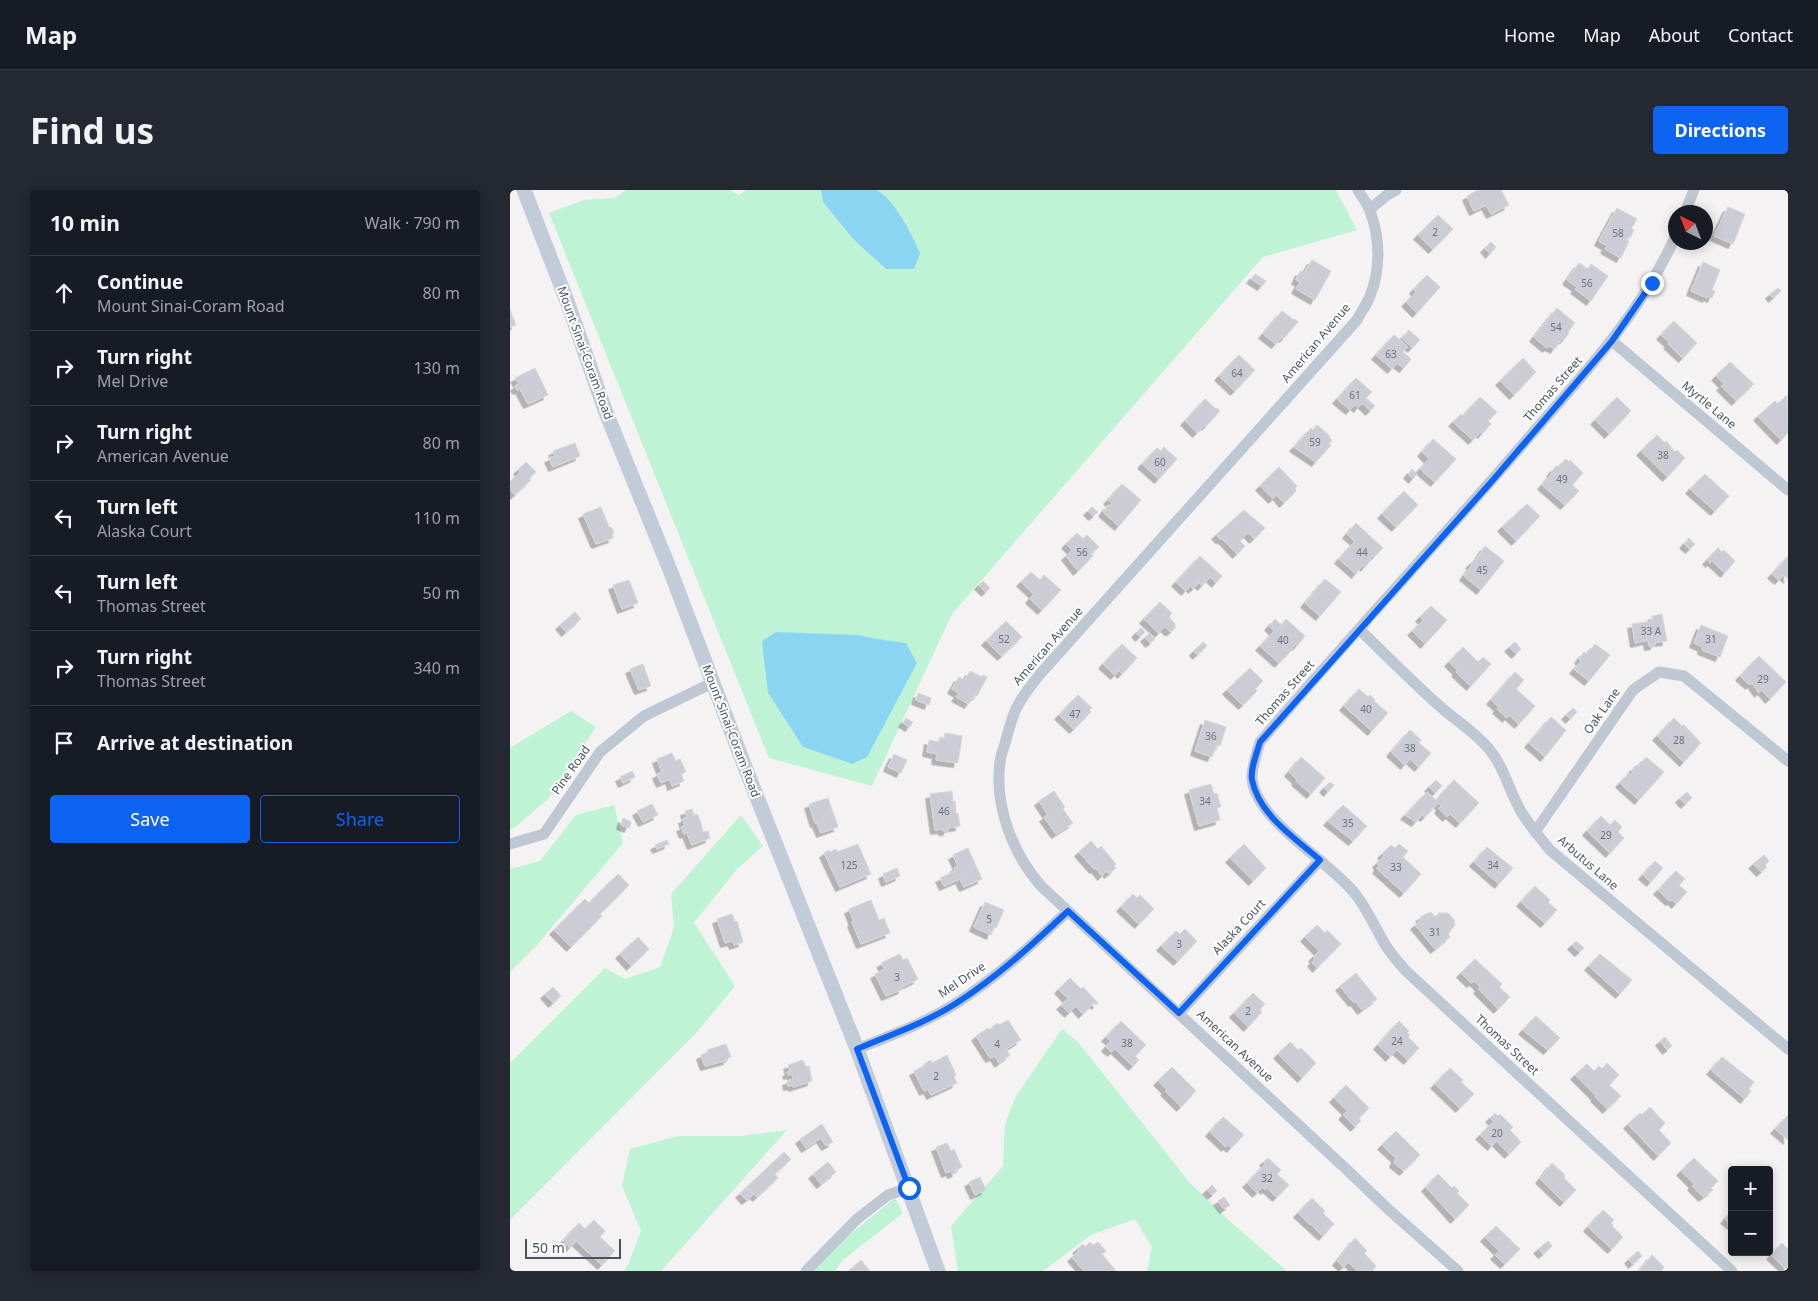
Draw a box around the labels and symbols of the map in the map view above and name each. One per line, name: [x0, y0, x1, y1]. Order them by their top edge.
north arrow: [1668, 205, 1713, 250]
house number: 2: [1432, 225, 1438, 239]
house number: 58: [1612, 226, 1624, 240]
route end: [1641, 272, 1664, 295]
house number: 56: [1581, 276, 1593, 290]
street label: Mount Sinai-Coram Road: [553, 284, 618, 422]
street label: American Avenue: [1277, 299, 1354, 386]
house number: 54: [1550, 320, 1562, 334]
house number: 63: [1385, 347, 1397, 361]
street label: Thomas Street: [1519, 352, 1586, 425]
house number: 64: [1231, 366, 1243, 380]
street label: Myrtle Lane: [1678, 377, 1740, 433]
house number: 61: [1349, 388, 1361, 402]
house number: 59: [1309, 435, 1321, 449]
house number: 38: [1657, 448, 1669, 462]
house number: 60: [1154, 455, 1166, 469]
house number: 49: [1556, 472, 1568, 486]
house number: 56: [1076, 545, 1088, 559]
house number: 44: [1356, 545, 1368, 559]
house number: 45: [1476, 563, 1488, 577]
street label: American Avenue: [1009, 603, 1087, 689]
house number: 33 A: [1641, 624, 1662, 638]
house number: 52: [998, 632, 1010, 646]
house number: 31: [1705, 632, 1717, 646]
house number: 40: [1277, 633, 1289, 647]
street label: Thomas Street: [1251, 656, 1318, 729]
street label: Mount Sinai-Coram Road: [698, 662, 765, 800]
house number: 29: [1757, 672, 1769, 686]
street label: Oak Lane: [1579, 684, 1624, 737]
house number: 40: [1360, 702, 1372, 716]
house number: 47: [1069, 707, 1081, 721]
house number: 36: [1205, 729, 1217, 743]
house number: 28: [1673, 733, 1685, 747]
house number: 38: [1404, 741, 1416, 755]
street label: Pine Road: [547, 742, 594, 798]
house number: 34: [1199, 794, 1211, 808]
house number: 46: [938, 804, 950, 818]
house number: 35: [1342, 816, 1354, 830]
house number: 29: [1600, 828, 1612, 842]
street label: Arbutus Lane: [1554, 832, 1622, 894]
house number: 125: [840, 858, 858, 872]
house number: 34: [1487, 858, 1499, 872]
house number: 33: [1390, 860, 1402, 874]
street label: Alaska Court: [1208, 894, 1270, 958]
house number: 5: [986, 912, 992, 926]
house number: 31: [1429, 925, 1441, 939]
house number: 3: [1176, 937, 1182, 951]
street label: Mel Drive: [935, 957, 989, 1002]
house number: 3: [894, 970, 900, 984]
house number: 2: [1245, 1004, 1251, 1018]
street label: American Avenue: [1193, 1006, 1277, 1086]
street label: Thomas Street: [1472, 1011, 1543, 1079]
house number: 24: [1391, 1034, 1403, 1048]
house number: 38: [1121, 1036, 1133, 1050]
house number: 4: [994, 1037, 1000, 1051]
house number: 2: [933, 1069, 939, 1083]
house number: 20: [1491, 1126, 1503, 1140]
house number: 32: [1261, 1171, 1273, 1185]
route start: [898, 1177, 921, 1200]
scale bar: [525, 1236, 621, 1259]

